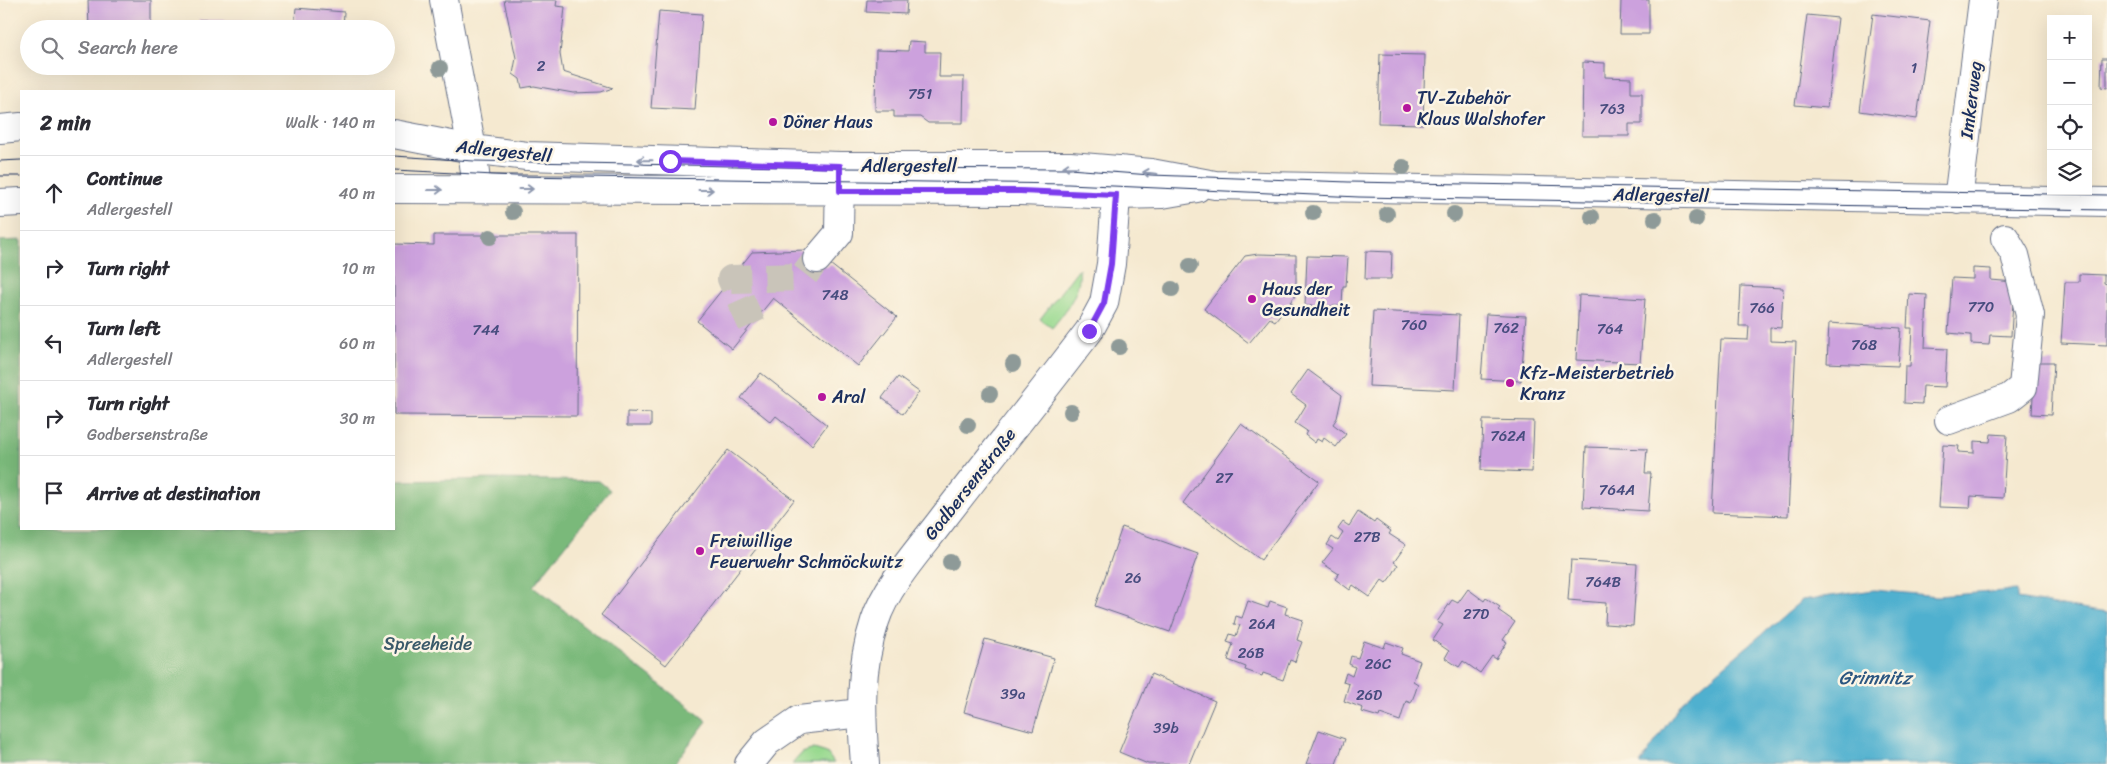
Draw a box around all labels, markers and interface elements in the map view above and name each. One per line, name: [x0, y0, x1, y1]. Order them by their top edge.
map controls: [2047, 15, 2092, 195]
button: +: [2047, 15, 2092, 60]
search box: [20, 20, 395, 75]
text: Search here: [78, 31, 178, 64]
icon: search: [38, 34, 66, 62]
house number: 2: [537, 53, 546, 79]
house number: 1: [1911, 55, 1917, 81]
street label: Imkerweg: [1950, 59, 1992, 142]
button: −: [2047, 60, 2092, 105]
house number: 751: [908, 81, 932, 107]
place label: TV-Zubehör Klaus Walshofer: [1417, 82, 1546, 135]
house number: 763: [1599, 96, 1625, 122]
marker: TV-Zubehör Klaus Walshofer: [1401, 102, 1413, 114]
text: 2 min: [40, 104, 91, 142]
button: locate: [2047, 105, 2092, 150]
place label: Döner Haus: [783, 106, 873, 138]
text: Walk · 140 m: [286, 108, 375, 137]
marker: Döner Haus: [767, 116, 779, 128]
street label: Adlergestell: [454, 130, 554, 172]
route start: [659, 150, 682, 173]
street label: Adlergestell: [860, 150, 958, 182]
button: layers: [2047, 150, 2092, 195]
one-way arrow: [637, 155, 654, 165]
text: Continue: [87, 162, 163, 195]
one-way arrow: [1062, 162, 1078, 171]
one-way arrow: [1142, 168, 1158, 178]
street label: Adlergestell: [1612, 178, 1710, 212]
icon: ahead: [40, 179, 68, 207]
text: 40 m: [338, 179, 375, 208]
one-way arrow: [517, 184, 533, 194]
one-way arrow: [427, 185, 443, 194]
one-way arrow: [697, 185, 713, 195]
text: Adlergestell: [87, 195, 172, 224]
text: Turn right: [87, 252, 169, 285]
icon: right: [40, 254, 68, 282]
text: 10 m: [342, 254, 375, 283]
place label: Haus der Gesundheit: [1262, 273, 1351, 326]
house number: 748: [822, 282, 849, 308]
marker: Haus der Gesundheit: [1246, 293, 1258, 305]
house number: 770: [1968, 294, 1994, 320]
house number: 766: [1749, 295, 1775, 321]
text: Turn left: [87, 312, 160, 345]
house number: 760: [1401, 312, 1427, 338]
house number: 762: [1493, 315, 1519, 341]
house number: 764: [1597, 316, 1623, 342]
house number: 744: [472, 317, 500, 343]
route end: [1078, 320, 1101, 343]
icon: left: [40, 329, 68, 357]
text: 60 m: [339, 329, 375, 358]
house number: 768: [1851, 332, 1877, 358]
text: Adlergestell: [87, 345, 172, 374]
place label: Kfz-Meisterbetrieb Kranz: [1520, 357, 1674, 410]
marker: Kfz-Meisterbetrieb Kranz: [1504, 377, 1516, 389]
place label: Aral: [831, 381, 866, 413]
text: Turn right: [87, 387, 169, 420]
marker: Aral: [816, 391, 828, 403]
icon: right: [40, 404, 68, 432]
text: 30 m: [340, 404, 375, 433]
text: Godbersenstraße: [87, 420, 208, 449]
street label: Godbersenstraße: [915, 421, 1025, 547]
house number: 762A: [1490, 423, 1526, 449]
house number: 27: [1215, 465, 1234, 491]
text: Arrive at destination: [87, 477, 260, 510]
house number: 764A: [1599, 477, 1635, 503]
icon: arrive: [40, 479, 68, 507]
house number: 27B: [1354, 524, 1381, 550]
place label: Freiwillige Feuerwehr Schmöckwitz: [710, 525, 903, 578]
marker: Freiwillige Feuerwehr Schmöckwitz: [694, 545, 706, 557]
house number: 26: [1124, 565, 1142, 591]
house number: 764B: [1585, 569, 1621, 595]
house number: 27D: [1463, 601, 1489, 627]
house number: 26A: [1248, 611, 1276, 637]
park label: Spreeheide: [384, 628, 472, 660]
house number: 26B: [1238, 640, 1265, 666]
house number: 26C: [1365, 651, 1392, 677]
water label: Grimnitz: [1839, 661, 1914, 694]
house number: 39a: [1001, 681, 1026, 707]
house number: 26D: [1356, 682, 1382, 708]
house number: 39b: [1153, 715, 1179, 741]

